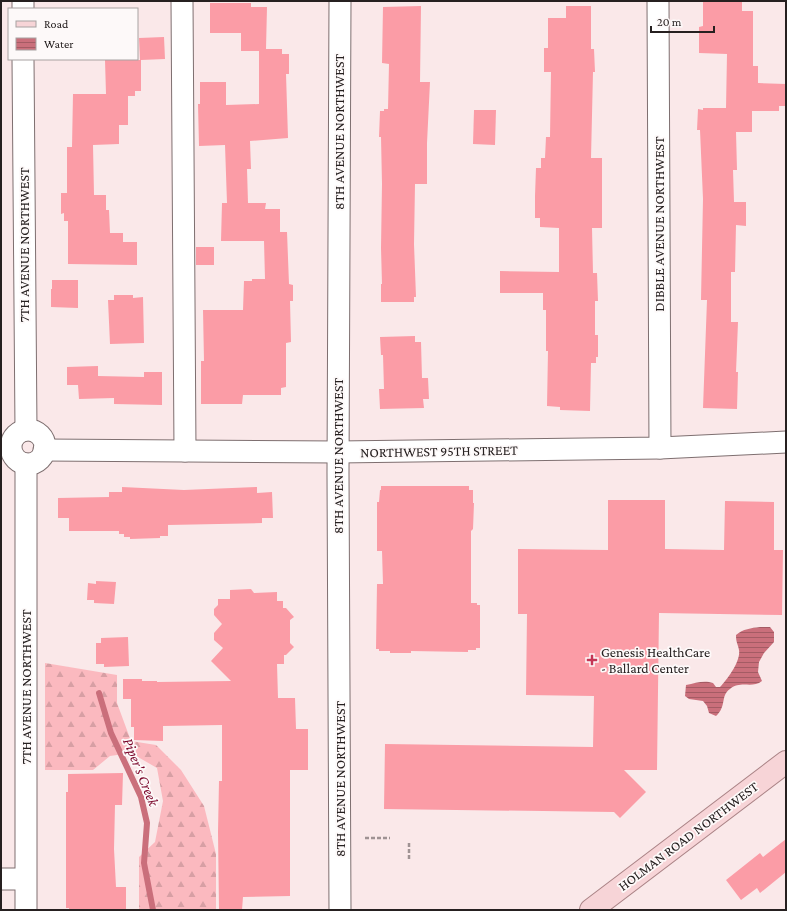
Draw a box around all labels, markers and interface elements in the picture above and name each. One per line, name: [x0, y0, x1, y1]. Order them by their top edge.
legend: [8, 8, 138, 60]
scale bar: [651, 8, 714, 34]
text: 20 m: [657, 15, 682, 29]
text: Road: [44, 17, 69, 31]
text: Water: [44, 37, 74, 51]
street label: 8TH AVENUE NORTHWEST: [331, 54, 347, 210]
street label: DIBBLE AVENUE NORTHWEST: [651, 136, 667, 312]
street label: 7TH AVENUE NORTHWEST: [16, 167, 32, 323]
street label: 8TH AVENUE NORTHWEST: [330, 378, 346, 534]
street label: NORTHWEST 95TH STREET: [360, 442, 518, 460]
street label: 7TH AVENUE NORTHWEST: [18, 609, 34, 765]
place label: Genesis HealthCare - Ballard Center: [601, 644, 710, 676]
marker: Genesis HealthCare - Ballard Center: [586, 654, 598, 666]
street label: 8TH AVENUE NORTHWEST: [332, 701, 348, 857]
water label: Piper's Creek: [119, 736, 162, 810]
street label: HOLMAN ROAD NORTHWEST: [615, 778, 761, 894]

